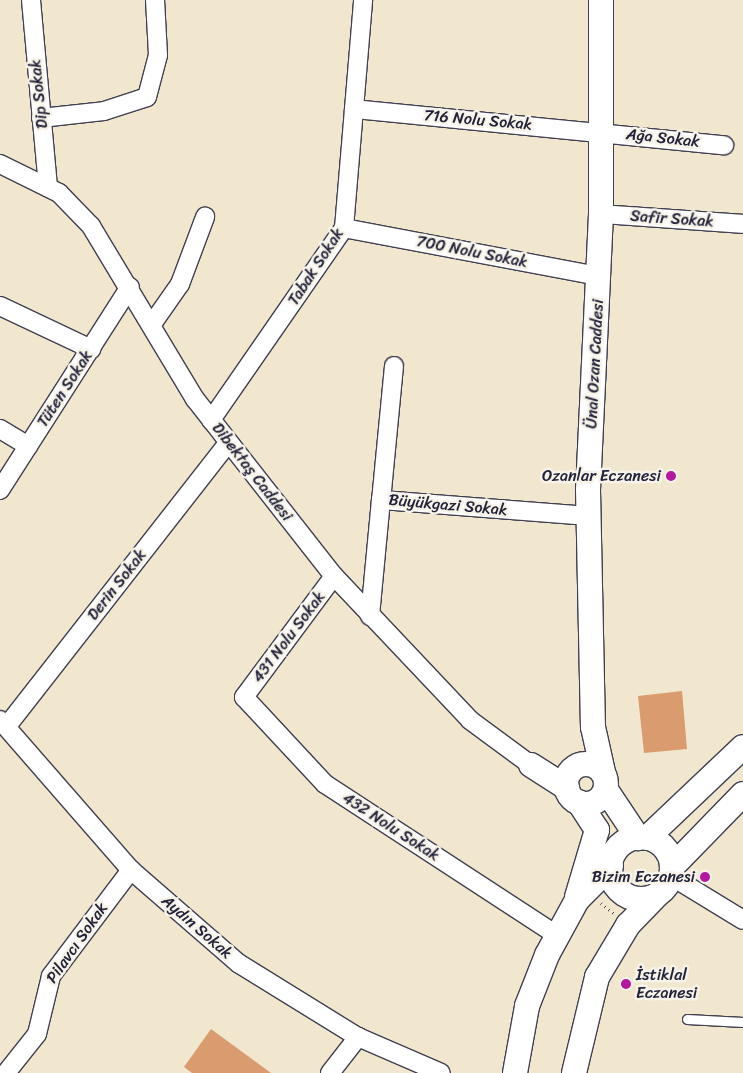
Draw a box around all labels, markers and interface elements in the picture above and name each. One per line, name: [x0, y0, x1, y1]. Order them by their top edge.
street label: Dip Sokak: [26, 58, 52, 130]
street label: 716 Nolu Sokak: [423, 106, 533, 134]
street label: Ağa Sokak: [625, 125, 701, 151]
street label: Safir Sokak: [630, 206, 714, 232]
street label: Tabak Sokak: [284, 225, 348, 309]
street label: 700 Nolu Sokak: [415, 232, 529, 272]
street label: Ünal Ozan Caddesi: [582, 299, 608, 429]
street label: Tüten Sokak: [33, 347, 97, 431]
street label: Dibektaş Caddesi: [208, 419, 296, 525]
place label: Ozanlar Eczanesi: [542, 466, 661, 486]
marker: Ozanlar Eczanesi: [665, 470, 677, 482]
street label: Büyükgazi Sokak: [388, 490, 508, 520]
street label: Derin Sokak: [83, 546, 151, 624]
street label: 431 Nolu Sokak: [248, 587, 330, 687]
street label: 432 Nolu Sokak: [339, 788, 443, 866]
place label: Bizim Eczanesi: [591, 867, 695, 887]
marker: Bizim Eczanesi: [699, 871, 711, 883]
street label: Aydın Sokak: [158, 891, 236, 963]
street label: Pilavcı Sokak: [42, 899, 112, 987]
place label: İstiklal Eczanesi: [636, 965, 697, 1003]
marker: İstiklal Eczanesi: [620, 978, 632, 990]

